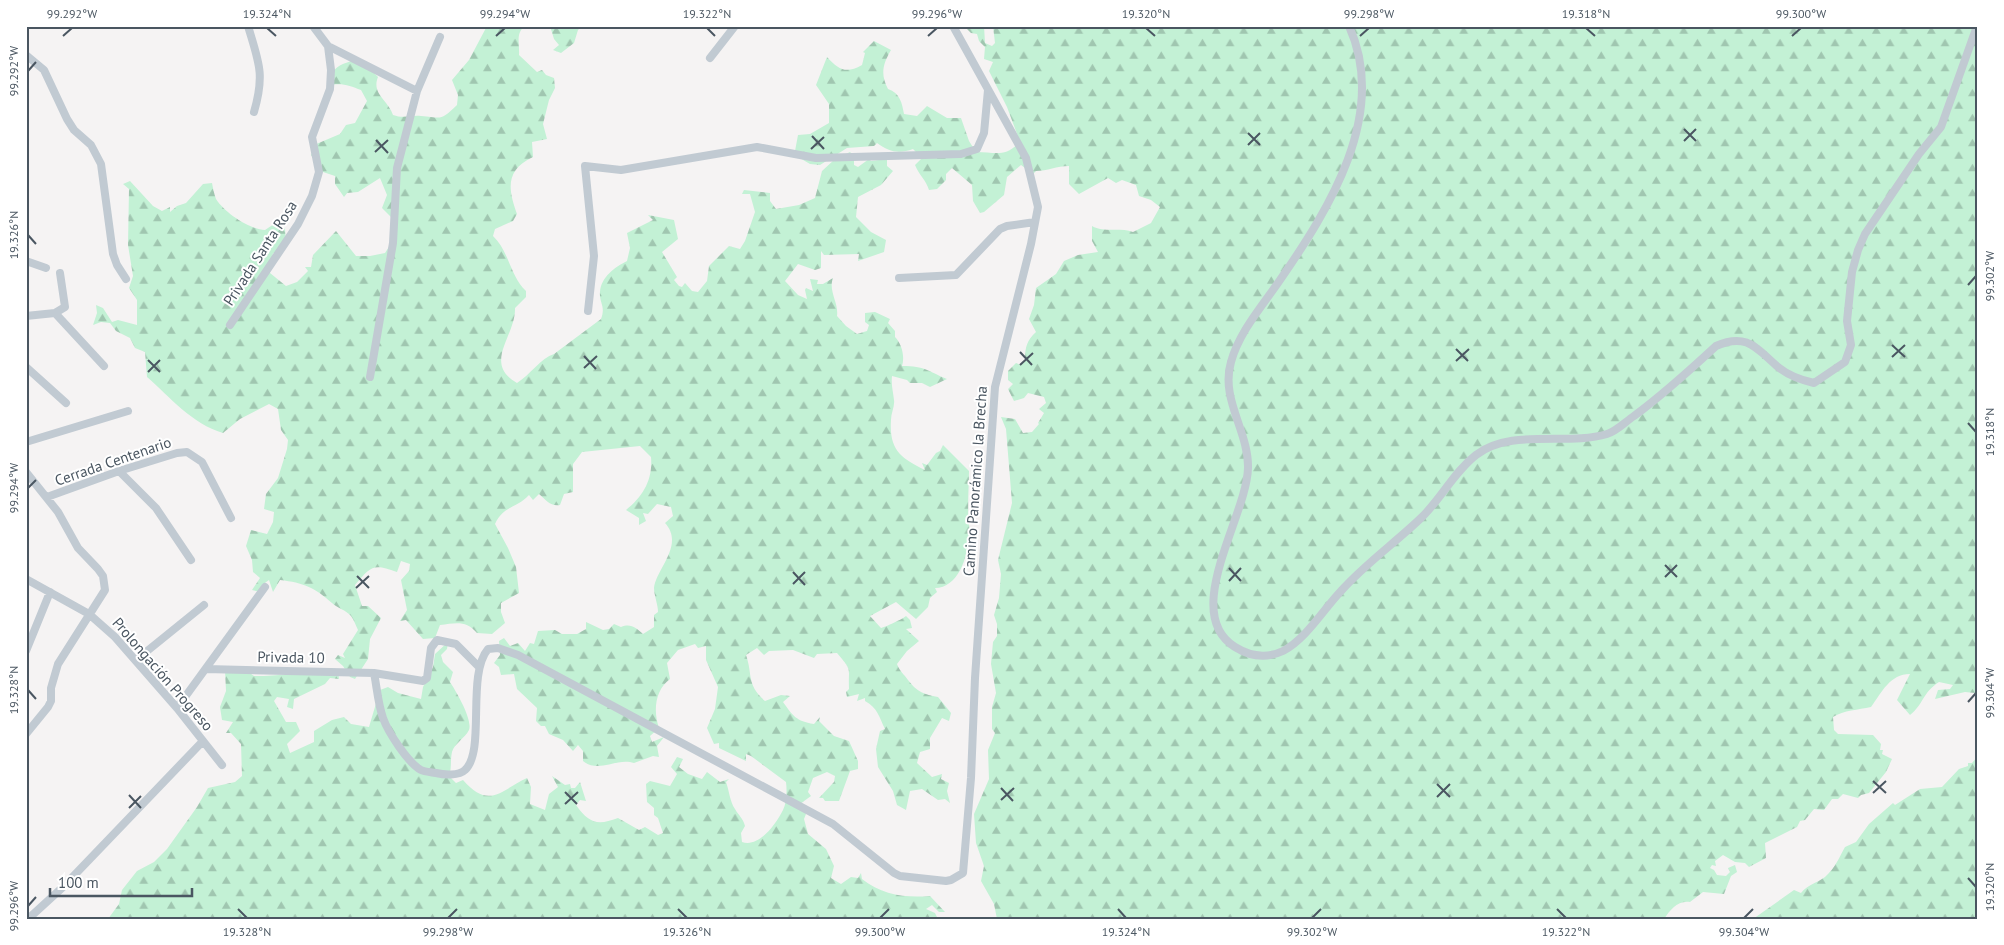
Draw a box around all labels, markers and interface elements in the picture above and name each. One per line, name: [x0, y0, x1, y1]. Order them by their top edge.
text: 99.292°W: [47, 6, 97, 21]
text: 19.324°N: [243, 6, 291, 21]
text: 99.294°W: [480, 6, 530, 21]
text: 19.322°N: [683, 6, 731, 21]
text: 99.296°W: [912, 6, 962, 21]
text: 19.320°N: [1122, 6, 1170, 21]
text: 99.298°W: [1344, 6, 1394, 21]
text: 19.318°N: [1562, 6, 1610, 21]
text: 99.300°W: [1776, 6, 1826, 21]
text: 99.292°W: [6, 46, 21, 96]
street label: Privada Santa Rosa: [219, 197, 301, 309]
text: 19.326°N: [6, 211, 21, 259]
text: 99.302°W: [1982, 251, 1997, 301]
street label: Camino Panorámico la Brecha: [959, 385, 991, 577]
text: 19.318°N: [1982, 408, 1997, 456]
street label: Cerrada Centenario: [52, 432, 174, 490]
text: 99.294°W: [6, 463, 21, 513]
street label: Prolongación Progreso: [108, 613, 218, 735]
street label: Privada 10: [257, 647, 325, 667]
text: 19.328°N: [6, 666, 21, 714]
text: 99.304°W: [1982, 668, 1997, 718]
text: 19.320°N: [1982, 863, 1997, 911]
scale bar: [50, 865, 192, 897]
text: 100 m: [58, 873, 99, 892]
text: 99.296°W: [6, 881, 21, 931]
text: 19.328°N: [223, 924, 271, 939]
text: 99.298°W: [423, 924, 473, 939]
text: 19.326°N: [663, 924, 711, 939]
text: 99.300°W: [855, 924, 905, 939]
text: 19.324°N: [1102, 924, 1150, 939]
text: 99.302°W: [1287, 924, 1337, 939]
text: 19.322°N: [1542, 924, 1590, 939]
text: 99.304°W: [1719, 924, 1769, 939]

